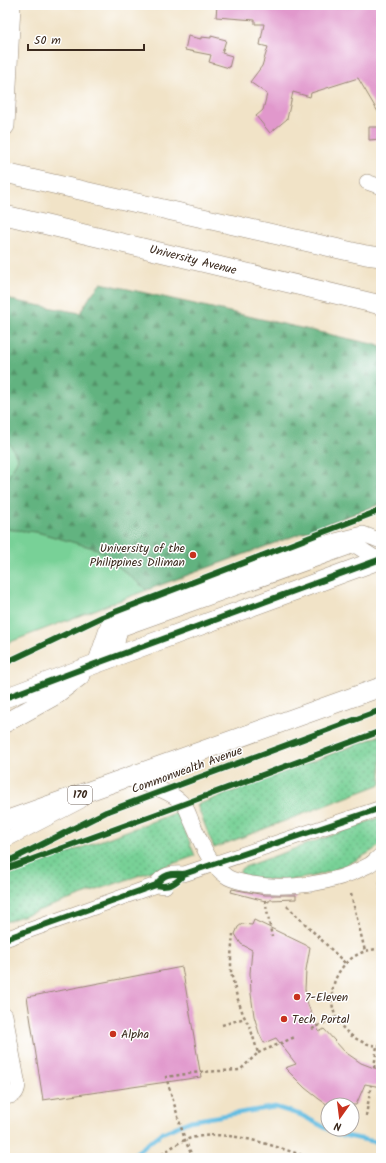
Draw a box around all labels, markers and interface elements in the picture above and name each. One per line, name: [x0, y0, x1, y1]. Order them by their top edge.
scale bar: [28, 26, 144, 52]
text: 50 m: [34, 31, 61, 50]
street label: University Avenue: [147, 240, 239, 280]
place label: University of the Philippines Diliman: [89, 539, 186, 572]
marker: University of the Philippines Diliman: [188, 550, 198, 560]
street label: Commonwealth Avenue: [129, 741, 246, 799]
road number: 170: [68, 786, 92, 804]
place label: 7-Eleven: [305, 988, 348, 1007]
marker: 7-Eleven: [292, 992, 302, 1002]
place label: Tech Portal: [292, 1010, 350, 1029]
marker: Tech Portal: [279, 1014, 289, 1024]
place label: Alpha: [121, 1025, 149, 1044]
marker: Alpha: [108, 1029, 118, 1039]
north arrow: [320, 1097, 360, 1137]
text: N: [332, 1116, 343, 1135]

